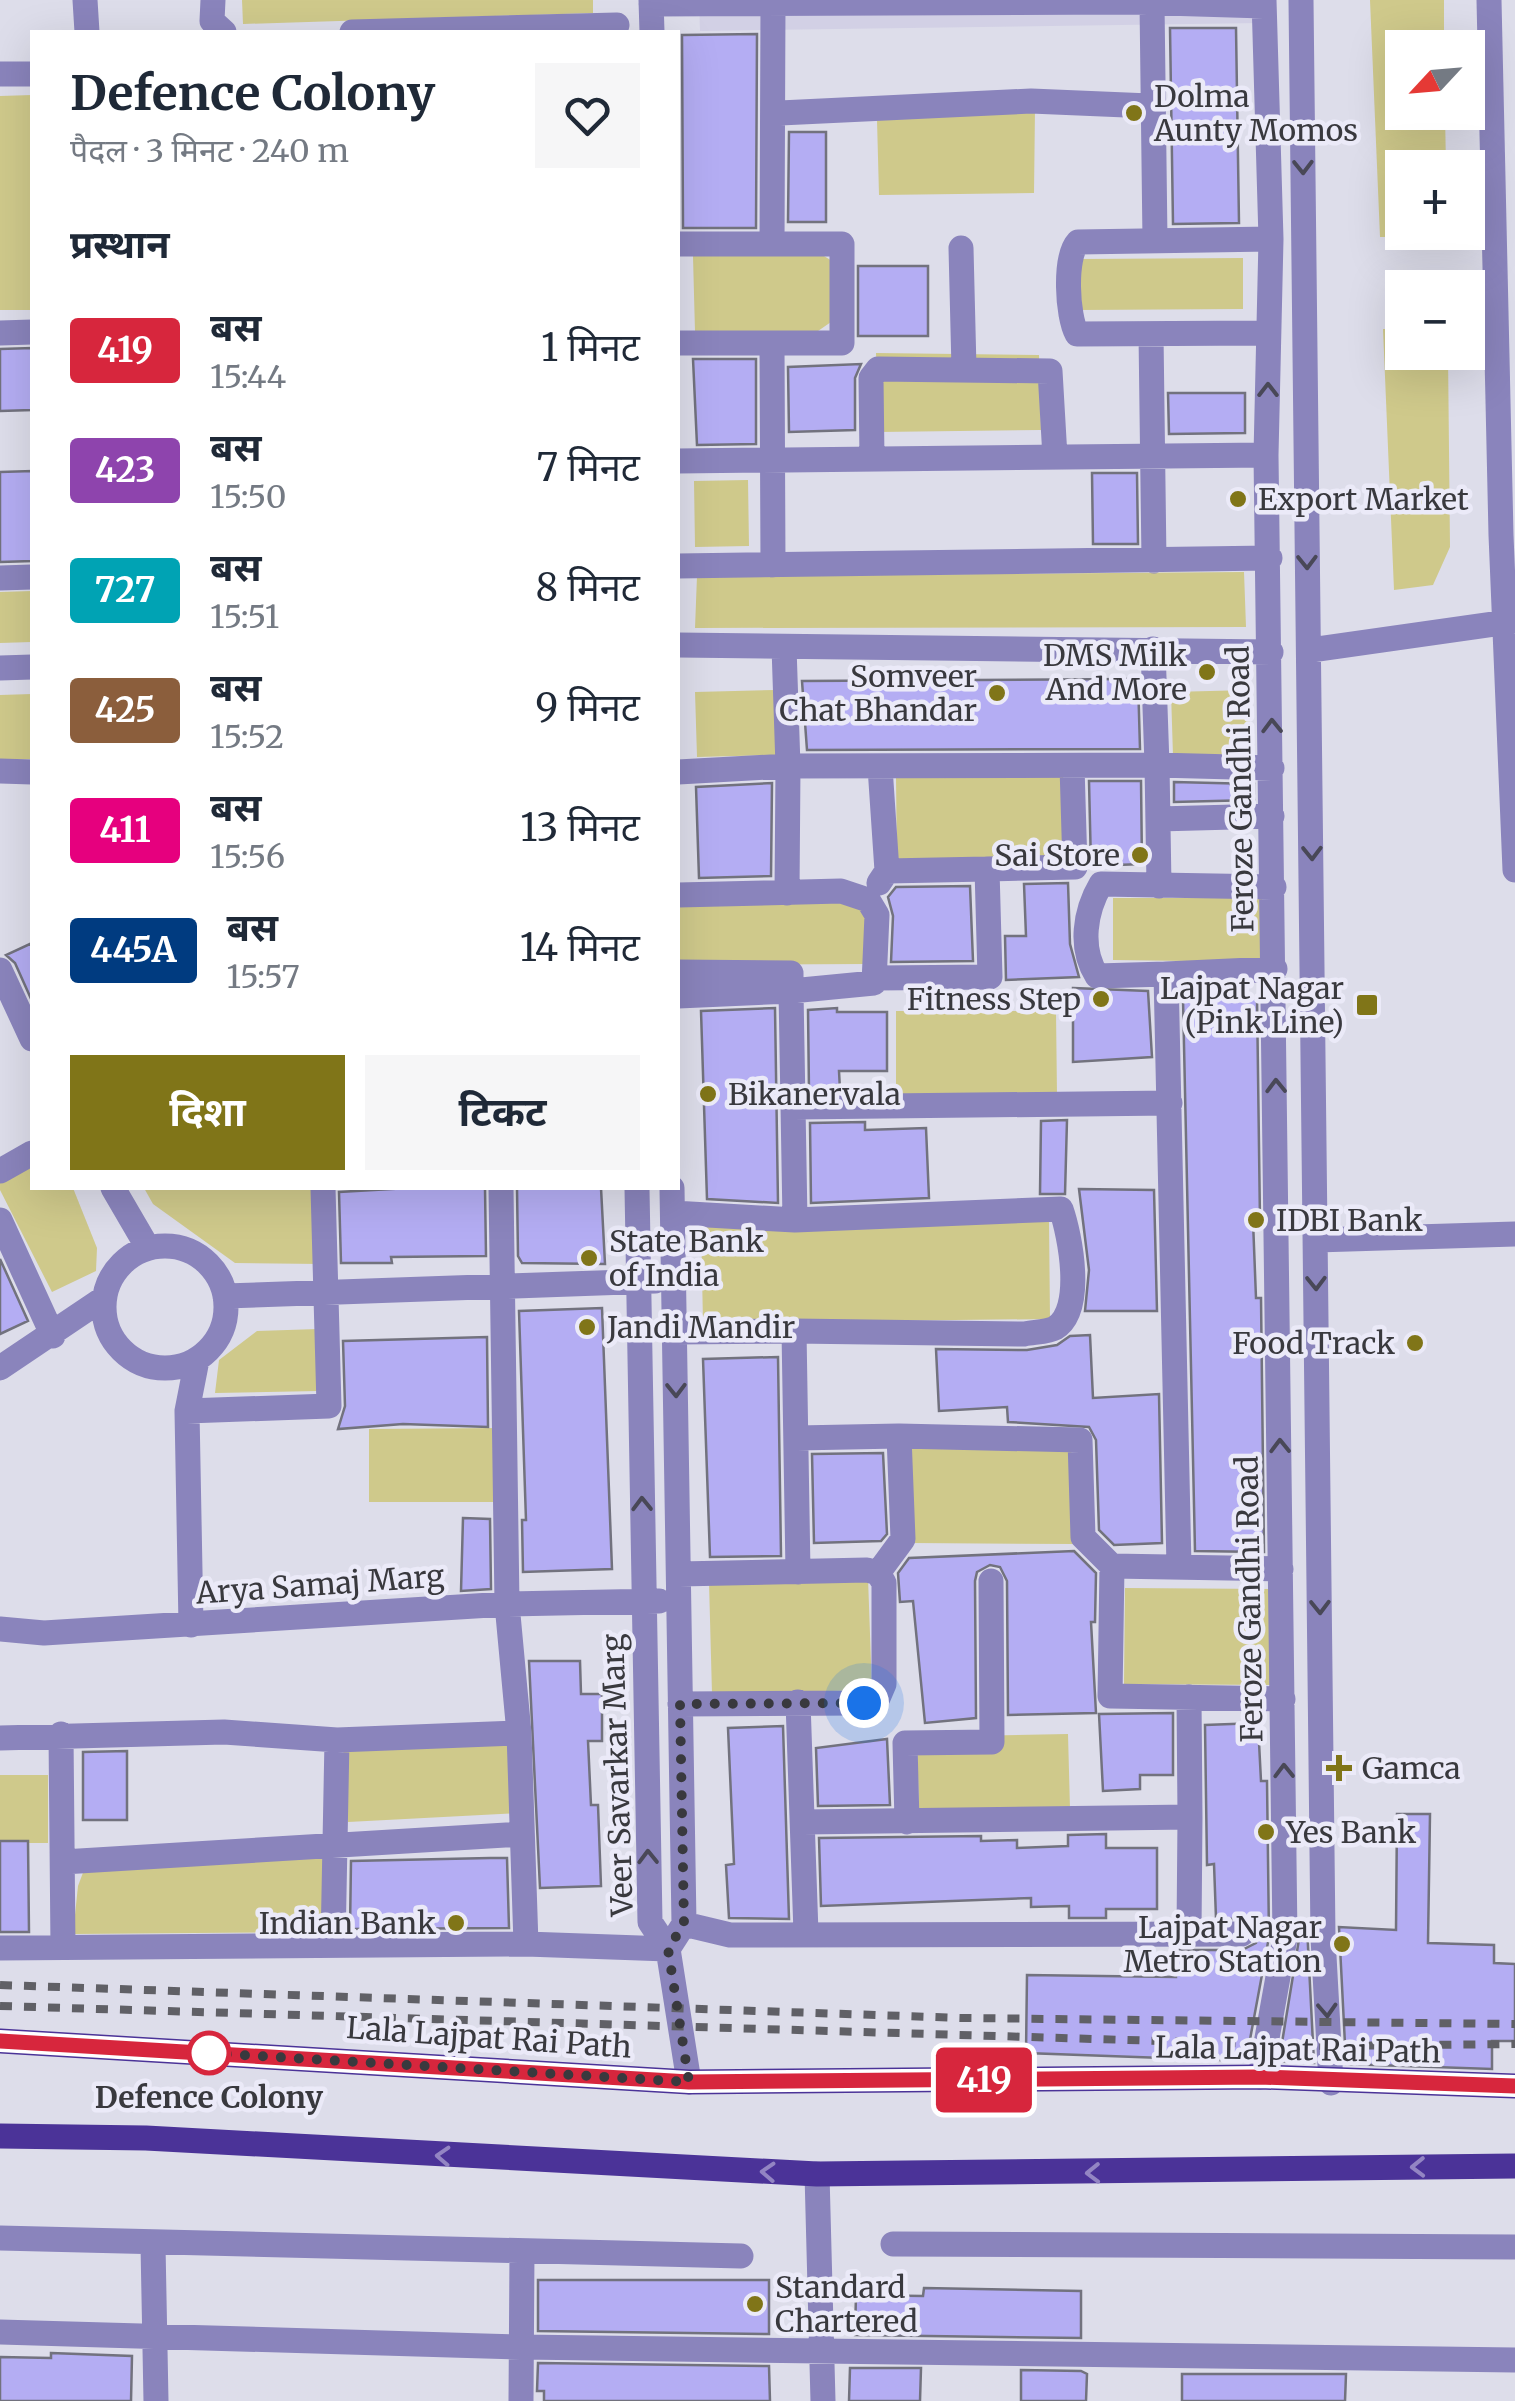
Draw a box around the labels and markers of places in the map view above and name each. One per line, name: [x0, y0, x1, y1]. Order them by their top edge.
place label: Dolma Aunty Momos: [1153, 77, 1358, 149]
marker: Dolma Aunty Momos: [1123, 102, 1145, 124]
place label: Export Market: [1258, 480, 1469, 518]
marker: Export Market: [1227, 488, 1249, 510]
place label: DMS Milk And More: [1043, 636, 1187, 708]
place label: Somveer Chat Bhandar: [779, 657, 977, 729]
marker: DMS Milk And More: [1196, 661, 1218, 683]
marker: Somveer Chat Bhandar: [986, 682, 1008, 704]
place label: Sai Store: [994, 836, 1120, 874]
marker: Sai Store: [1129, 844, 1151, 866]
place label: Lajpat Nagar (Pink Line): [1160, 969, 1344, 1041]
place label: Fitness Step: [907, 980, 1081, 1018]
marker: Fitness Step: [1090, 988, 1112, 1010]
marker: Lajpat Nagar (Pink Line): [1354, 992, 1380, 1018]
place label: Bikanervala: [728, 1075, 901, 1113]
marker: Bikanervala: [697, 1083, 719, 1105]
place label: IDBI Bank: [1276, 1201, 1423, 1239]
marker: IDBI Bank: [1245, 1209, 1267, 1231]
place label: State Bank of India: [609, 1222, 764, 1294]
marker: State Bank of India: [578, 1247, 600, 1269]
place label: Jandi Mandir: [606, 1308, 795, 1346]
marker: Jandi Mandir: [576, 1316, 598, 1338]
place label: Food Track: [1232, 1324, 1395, 1362]
marker: Food Track: [1404, 1332, 1426, 1354]
place label: Gamca: [1362, 1749, 1461, 1787]
marker: Gamca: [1326, 1755, 1352, 1781]
place label: Yes Bank: [1285, 1813, 1416, 1851]
marker: Yes Bank: [1255, 1821, 1277, 1843]
place label: Indian Bank: [259, 1904, 436, 1942]
place label: Lajpat Nagar Metro Station: [1124, 1908, 1322, 1980]
marker: Indian Bank: [445, 1912, 467, 1934]
marker: Lajpat Nagar Metro Station: [1331, 1933, 1353, 1955]
marker: Defence Colony: [188, 2032, 230, 2074]
place label: Defence Colony: [95, 2078, 323, 2116]
place label: Standard Chartered: [775, 2268, 918, 2340]
marker: Standard Chartered: [744, 2293, 766, 2315]

